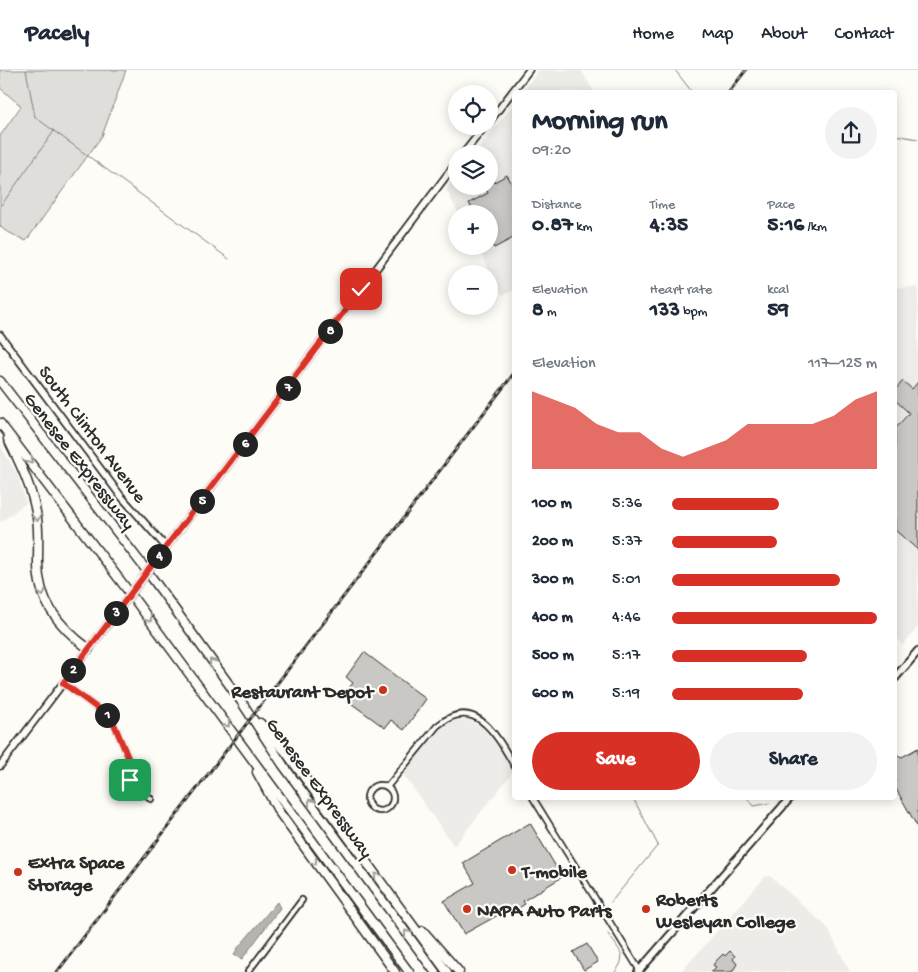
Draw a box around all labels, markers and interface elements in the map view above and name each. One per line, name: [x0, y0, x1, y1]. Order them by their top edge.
text: Pacely: [25, 20, 89, 49]
text: Home: [632, 24, 674, 45]
text: Map: [702, 24, 733, 45]
text: About: [761, 24, 807, 45]
text: Contact: [835, 24, 893, 45]
map controls: [448, 85, 498, 315]
button: locate: [448, 85, 498, 135]
text: Morning run: [532, 106, 667, 139]
button: share: [825, 107, 877, 159]
text: 09:20: [532, 142, 571, 161]
button: layers: [448, 145, 498, 195]
text: Distance: [532, 197, 581, 214]
text: Time: [650, 197, 675, 214]
text: Pace: [767, 197, 795, 214]
button: +: [448, 205, 498, 255]
text: 0.87: [532, 214, 573, 239]
text: 4:35: [650, 214, 688, 239]
text: 5:16: [767, 214, 804, 239]
text: km: [573, 219, 592, 236]
text: /km: [804, 219, 827, 236]
button: −: [448, 265, 498, 315]
pin: [340, 268, 382, 310]
icon: check: [347, 275, 375, 303]
text: Elevation: [532, 282, 588, 299]
text: Heart rate: [650, 282, 712, 299]
text: kcal: [767, 282, 789, 299]
text: 8: [532, 299, 544, 324]
text: 133: [650, 299, 680, 324]
text: 59: [767, 299, 789, 324]
text: m: [544, 304, 557, 321]
text: bpm: [680, 304, 707, 321]
pin: 8: [318, 318, 342, 344]
text: 8: [327, 323, 334, 340]
text: Elevation: [532, 355, 596, 374]
text: 117–125 m: [808, 355, 877, 374]
street label: South Clinton Avenue: [32, 362, 150, 508]
pin: 7: [276, 376, 300, 400]
text: 7: [285, 380, 292, 397]
street label: Genesee Expressway: [17, 389, 139, 536]
pin: 6: [232, 432, 258, 456]
text: 6: [242, 436, 249, 453]
one-way arrow: [24, 455, 32, 464]
pin: 5: [190, 488, 214, 514]
text: 5: [199, 493, 206, 510]
text: 100 m: [532, 495, 572, 514]
text: 5:36: [612, 495, 642, 514]
one-way arrow: [31, 514, 41, 522]
text: 200 m: [532, 533, 573, 552]
text: 5:37: [612, 533, 642, 552]
pin: 4: [146, 544, 172, 568]
text: 4: [156, 548, 163, 565]
text: 300 m: [532, 571, 574, 590]
text: 5:01: [612, 571, 641, 590]
one-way arrow: [37, 589, 47, 597]
pin: 3: [104, 600, 128, 626]
text: 3: [113, 605, 120, 622]
text: 400 m: [532, 609, 573, 628]
text: 4:46: [612, 609, 640, 628]
one-way arrow: [143, 613, 152, 623]
text: 500 m: [532, 647, 574, 666]
text: 5:17: [612, 647, 640, 666]
pin: 2: [60, 658, 86, 682]
one-way arrow: [209, 658, 218, 668]
text: 2: [70, 662, 77, 679]
place label: Restaurant Depot: [230, 682, 375, 705]
marker: Restaurant Depot: [377, 684, 389, 696]
text: 600 m: [532, 685, 573, 704]
text: 5:19: [612, 685, 640, 704]
pin: 1: [94, 702, 120, 728]
text: 1: [105, 707, 110, 724]
street label: Genesee Expressway: [259, 714, 377, 864]
one-way arrow: [221, 718, 230, 728]
button: Save: [532, 732, 700, 790]
button: Share: [710, 732, 877, 790]
pin: [109, 759, 151, 801]
icon: arrive: [116, 766, 144, 794]
one-way arrow: [308, 799, 316, 808]
place label: Extra Space Storage: [28, 853, 126, 898]
one-way arrow: [308, 856, 317, 866]
place label: T-mobile: [520, 862, 588, 885]
marker: T-mobile: [506, 864, 518, 876]
marker: Extra Space Storage: [12, 866, 24, 878]
one-way arrow: [375, 873, 383, 882]
place label: Roberts Wesleyan College: [655, 890, 797, 935]
place label: NAPA Auto Parts: [477, 901, 613, 924]
marker: NAPA Auto Parts: [461, 903, 473, 915]
marker: Roberts Wesleyan College: [640, 903, 652, 915]
one-way arrow: [404, 930, 412, 939]

